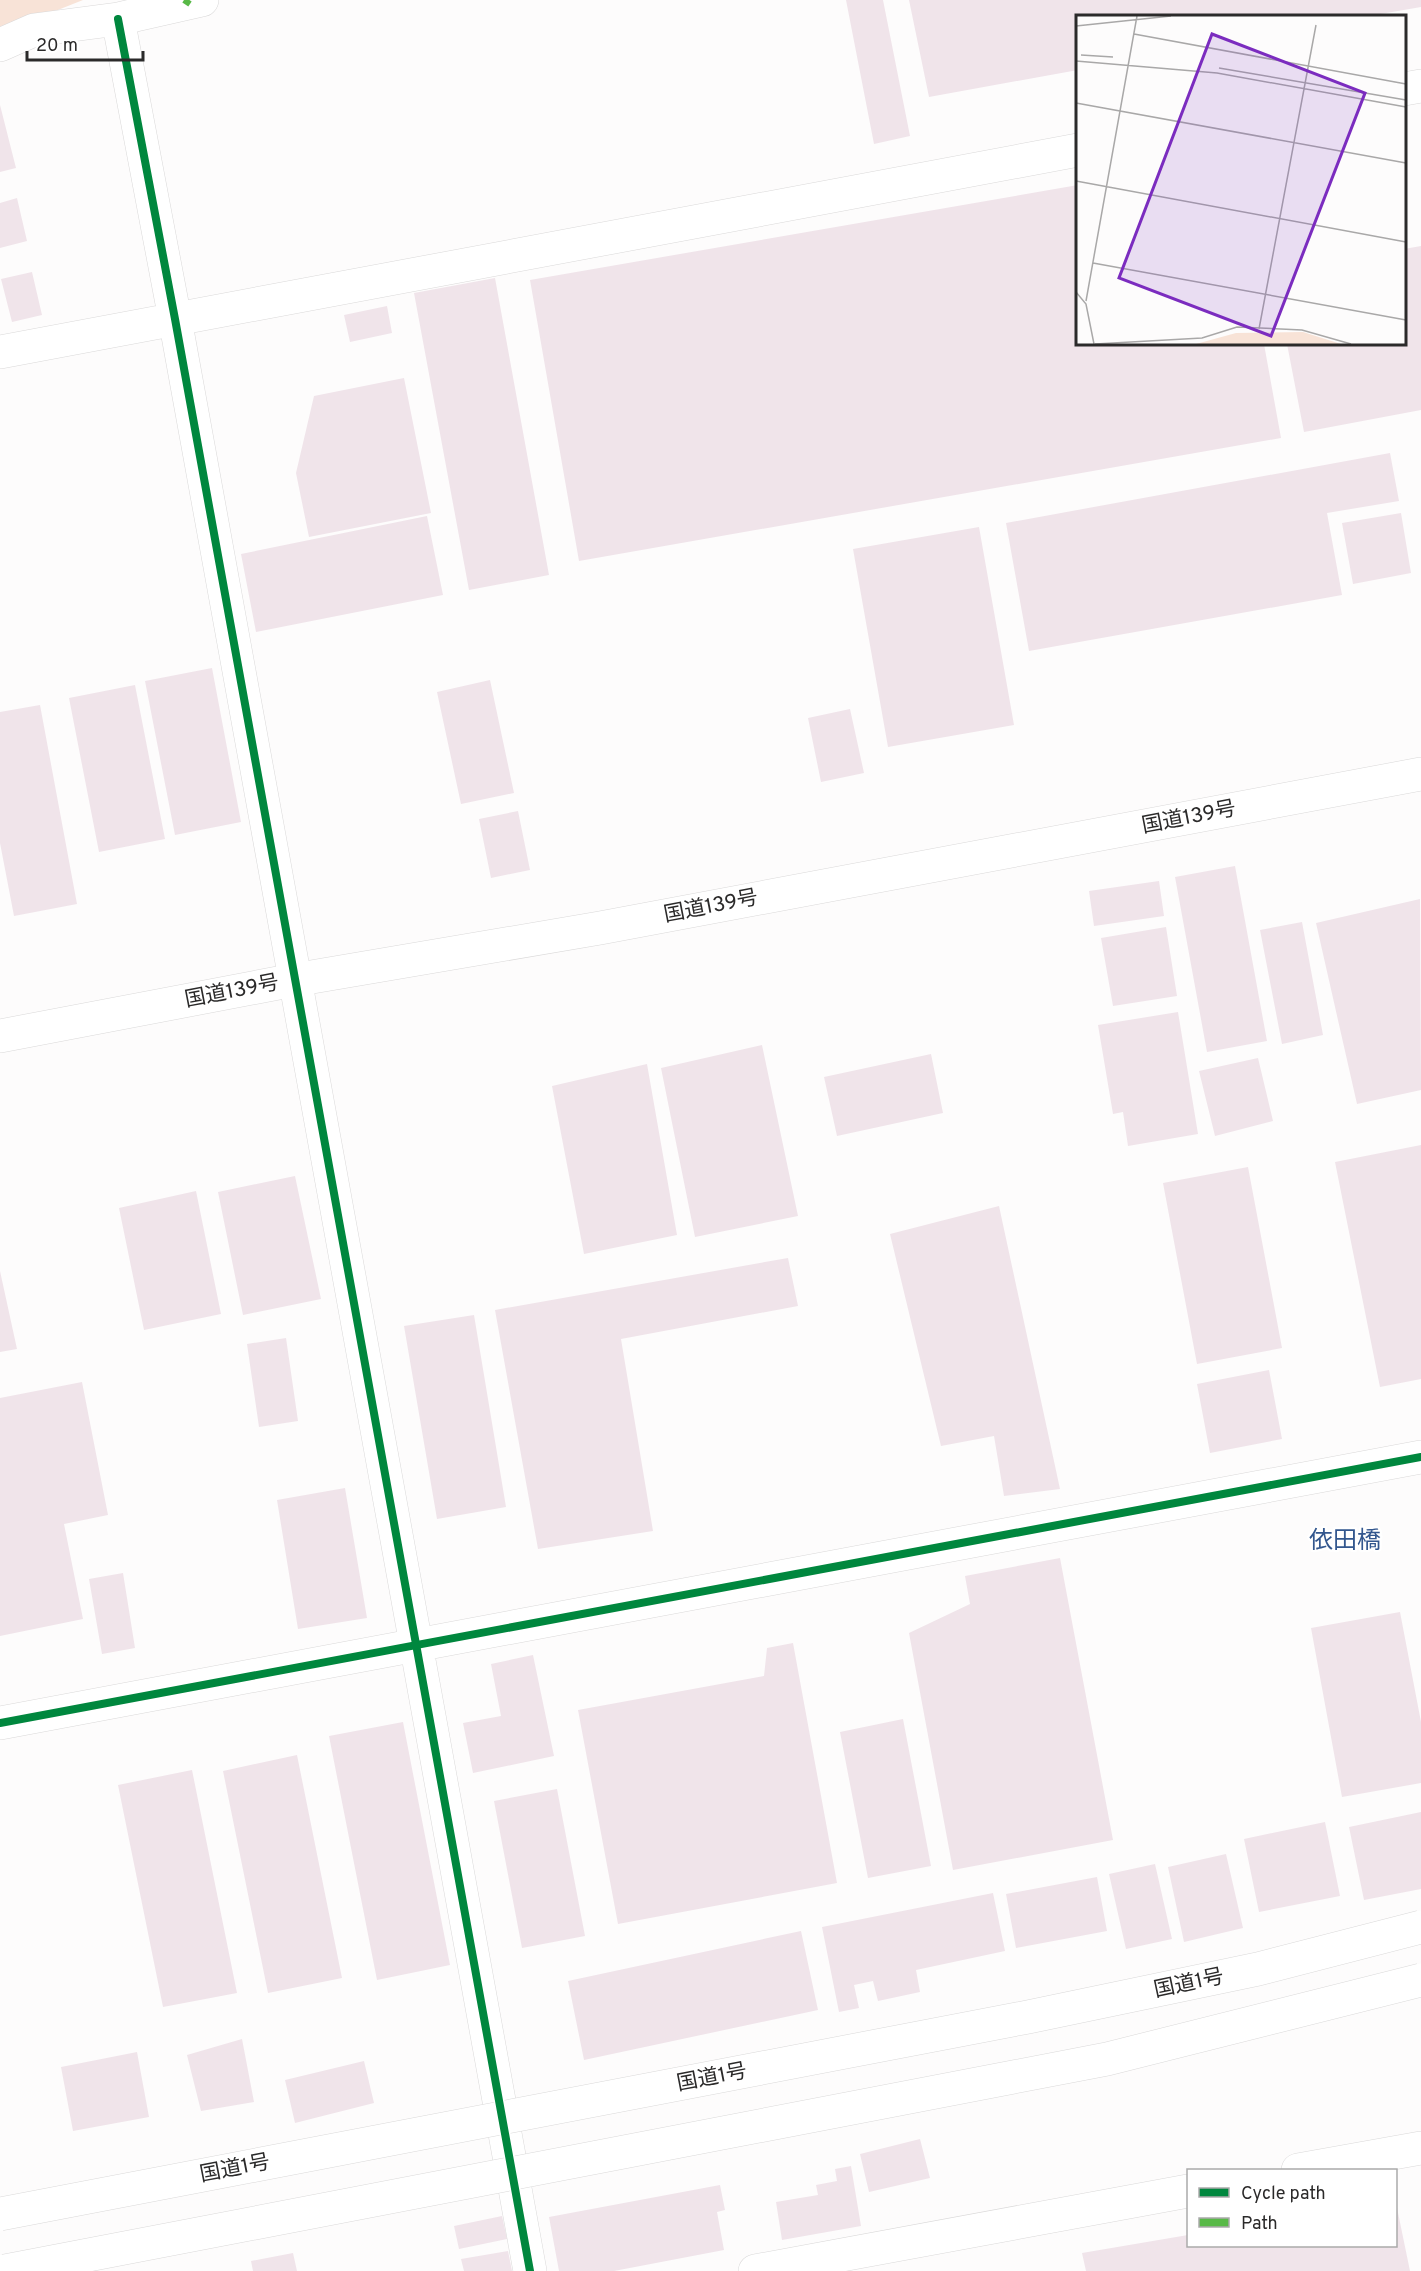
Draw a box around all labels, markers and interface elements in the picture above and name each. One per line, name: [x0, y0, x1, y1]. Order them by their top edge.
inset map: [1076, 15, 1406, 345]
scale bar: [27, 24, 142, 62]
text: 20 m: [36, 35, 78, 58]
street label: 国道139号: [1140, 796, 1238, 840]
street label: 国道139号: [662, 885, 760, 929]
street label: 国道139号: [183, 970, 281, 1014]
district label: 依田橋: [1309, 1527, 1381, 1557]
street label: 国道1号: [1152, 1963, 1226, 2005]
street label: 国道1号: [675, 2058, 749, 2098]
street label: 国道1号: [198, 2149, 272, 2189]
legend: [1187, 2169, 1397, 2247]
text: Cycle path: [1241, 2183, 1326, 2206]
text: Path: [1241, 2213, 1278, 2236]

